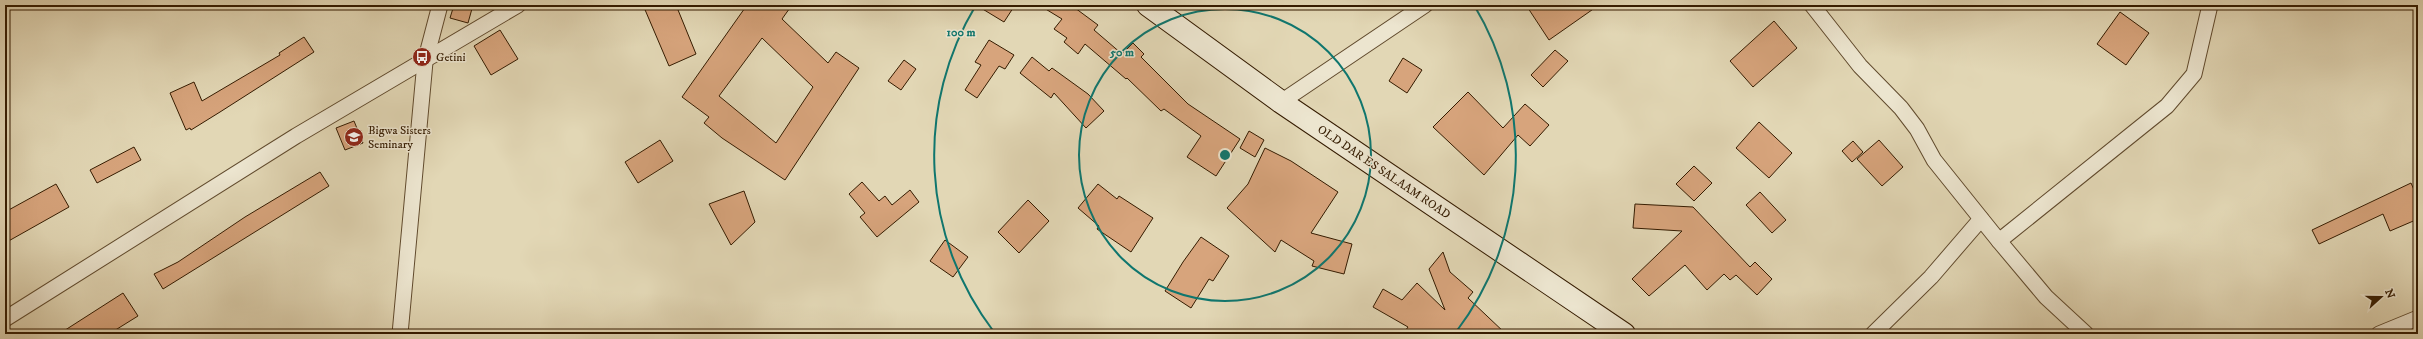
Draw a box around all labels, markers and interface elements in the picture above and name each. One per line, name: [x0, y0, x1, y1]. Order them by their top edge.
text: 100 m: [947, 25, 975, 40]
text: 50 m: [1109, 45, 1134, 60]
bus stop icon: Getini: [411, 46, 433, 68]
place label: Getini: [436, 50, 466, 65]
street label: OLD DAR ES SALAAM ROAD: [1315, 122, 1453, 222]
place label: Bigwa Sisters Seminary: [368, 123, 431, 152]
school or university icon: Bigwa Sisters Seminary: [343, 126, 365, 148]
centre of rings: [1218, 148, 1232, 162]
north arrow: [2361, 277, 2401, 317]
text: N: [2381, 287, 2398, 300]

